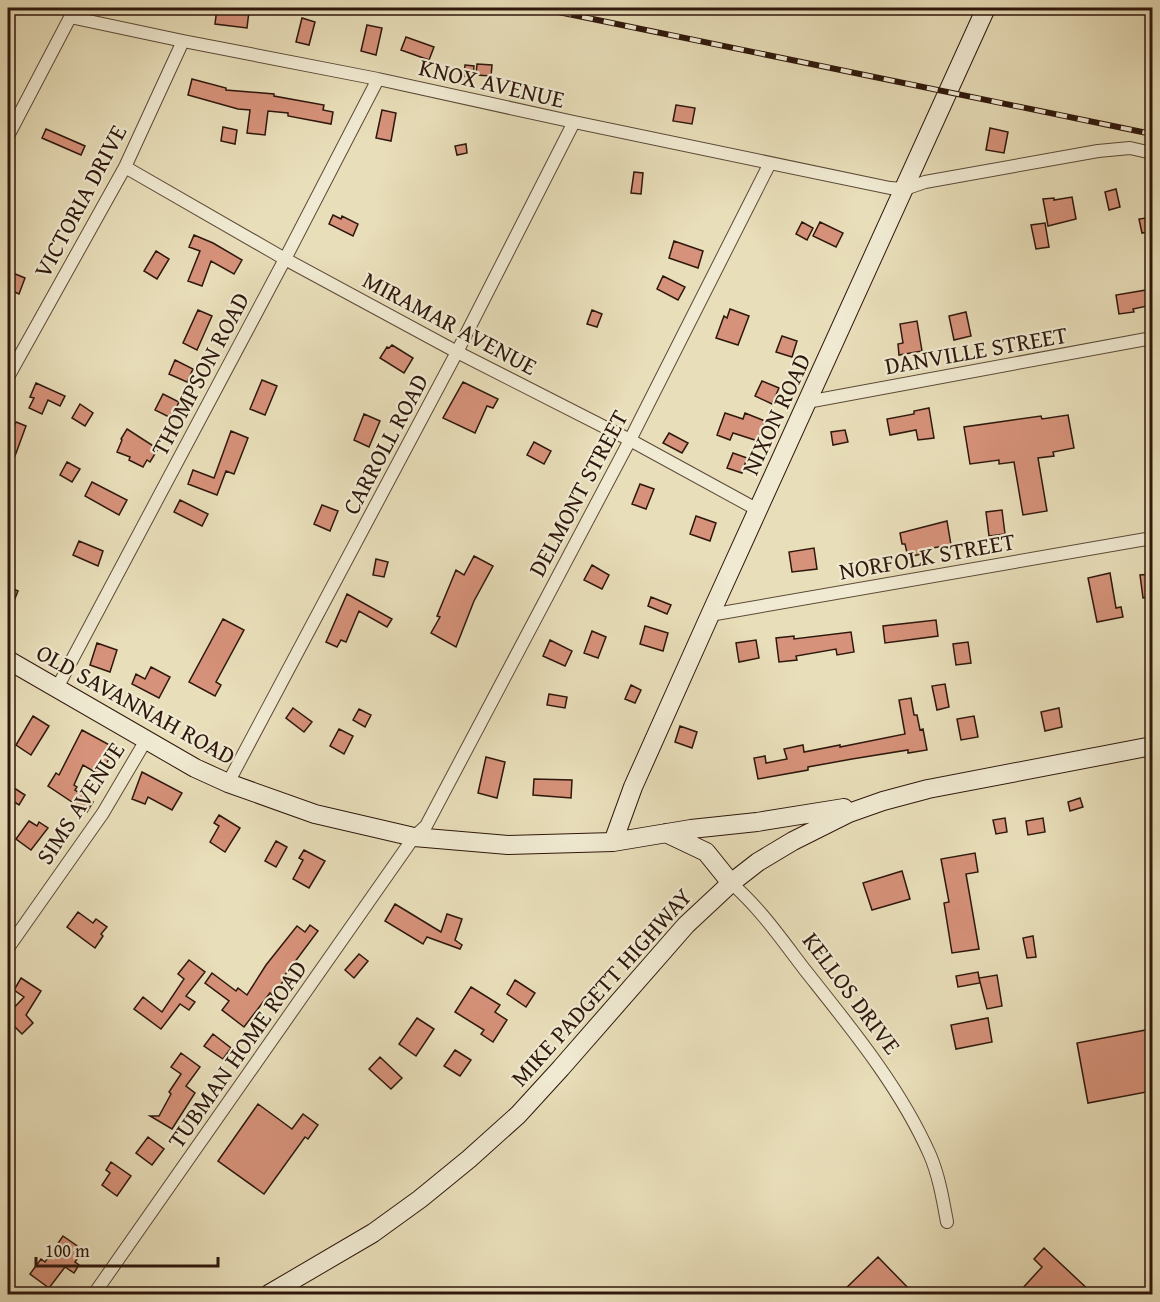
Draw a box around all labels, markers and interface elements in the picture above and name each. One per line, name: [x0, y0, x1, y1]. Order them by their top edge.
street label: KNOX AVENUE: [416, 49, 568, 117]
street label: VICTORIA DRIVE: [25, 118, 135, 284]
street label: MIRAMAR AVENUE: [357, 262, 543, 384]
street label: THOMPSON ROAD: [142, 286, 258, 462]
street label: DANVILLE STREET: [882, 317, 1070, 383]
street label: NIXON ROAD: [733, 348, 819, 480]
street label: CARROLL ROAD: [333, 368, 437, 520]
street label: DELMONT STREET: [519, 404, 637, 582]
street label: NORFOLK STREET: [836, 523, 1018, 589]
street label: OLD SAVANNAH ROAD: [30, 635, 242, 773]
street label: SIMS AVENUE: [27, 735, 133, 871]
street label: MIKE PADGETT HIGHWAY: [502, 880, 700, 1094]
street label: KELLOS DRIVE: [794, 925, 910, 1061]
street label: TUBMAN HOME ROAD: [159, 953, 315, 1155]
scale bar: [36, 1230, 218, 1268]
text: 100 m: [45, 1237, 90, 1264]

